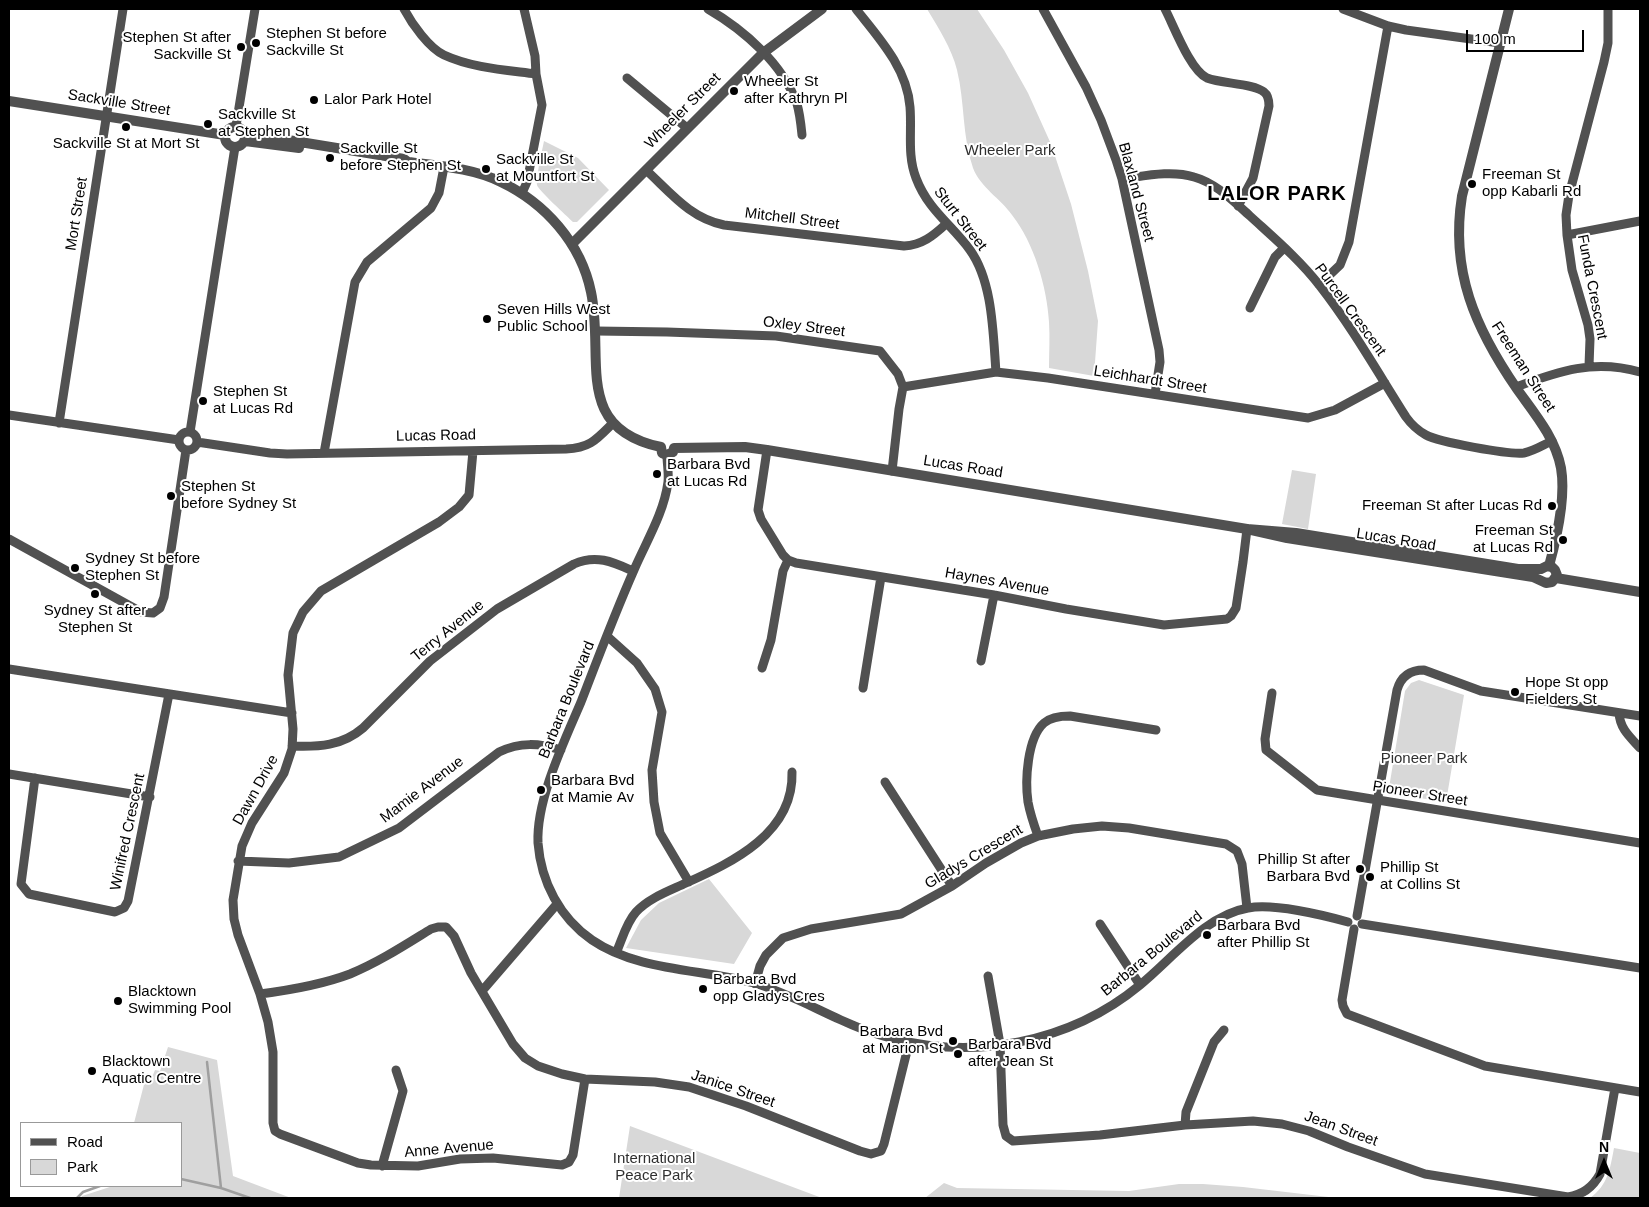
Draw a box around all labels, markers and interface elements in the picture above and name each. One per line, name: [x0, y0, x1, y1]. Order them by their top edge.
scale bar: [1469, 20, 1586, 52]
place label: Stephen St before Sackville St: [266, 25, 387, 60]
place label: Stephen St after Sackville St: [123, 29, 231, 64]
text: 100 m: [1474, 30, 1516, 47]
marker: Stephen St before Sackville St: [250, 37, 262, 49]
marker: Stephen St after Sackville St: [235, 41, 247, 53]
street label: Wheeler Street: [641, 69, 725, 153]
place label: Wheeler St after Kathryn Pl: [744, 73, 847, 108]
marker: Wheeler St after Kathryn Pl: [728, 85, 740, 97]
street label: Sackville Street: [67, 86, 171, 120]
place label: Lalor Park Hotel: [324, 91, 432, 109]
marker: Lalor Park Hotel: [308, 94, 320, 106]
place label: Sackville St at Stephen St: [218, 106, 309, 141]
marker: Sackville St at Stephen St: [202, 118, 214, 130]
marker: Sackville St at Mort St: [120, 121, 132, 133]
place label: Sackville St at Mort St: [53, 135, 199, 153]
place label: Sackville St before Stephen St: [340, 140, 461, 175]
street label: Blaxland Street: [1114, 141, 1158, 243]
park label: Wheeler Park: [965, 142, 1055, 160]
place label: Sackville St at Mountfort St: [496, 151, 594, 186]
marker: Sackville St before Stephen St: [324, 152, 336, 164]
marker: Sackville St at Mountfort St: [480, 163, 492, 175]
place label: Freeman St opp Kabarli Rd: [1482, 166, 1581, 201]
street label: Mort Street: [62, 176, 92, 252]
marker: Freeman St opp Kabarli Rd: [1466, 178, 1478, 190]
district label: LALOR PARK: [1206, 182, 1348, 206]
street label: Sturt Street: [930, 184, 990, 254]
street label: Mitchell Street: [744, 204, 840, 234]
street label: Funda Crescent: [1573, 233, 1611, 341]
street label: Purcell Crescent: [1310, 260, 1390, 360]
place label: Seven Hills West Public School: [497, 301, 610, 336]
marker: Seven Hills West Public School: [481, 313, 493, 325]
street label: Oxley Street: [762, 313, 846, 341]
street label: Freeman Street: [1487, 318, 1559, 416]
street label: Leichhardt Street: [1092, 362, 1208, 398]
place label: Stephen St at Lucas Rd: [213, 383, 293, 418]
marker: Stephen St at Lucas Rd: [197, 395, 209, 407]
street label: Lucas Road: [396, 426, 476, 446]
street label: Lucas Road: [922, 452, 1004, 482]
place label: Barbara Bvd at Lucas Rd: [667, 456, 750, 491]
marker: Barbara Bvd at Lucas Rd: [651, 468, 663, 480]
place label: Stephen St before Sydney St: [181, 478, 296, 513]
marker: Stephen St before Sydney St: [165, 490, 177, 502]
place label: Freeman St after Lucas Rd: [1362, 497, 1542, 515]
marker: Freeman St after Lucas Rd: [1546, 500, 1558, 512]
place label: Freeman St at Lucas Rd: [1473, 522, 1553, 557]
street label: Lucas Road: [1355, 525, 1437, 555]
marker: Freeman St at Lucas Rd: [1557, 534, 1569, 546]
place label: Sydney St before Stephen St: [85, 550, 200, 585]
marker: Sydney St before Stephen St: [69, 562, 81, 574]
street label: Haynes Avenue: [943, 564, 1051, 600]
marker: Sydney St after Stephen St: [89, 588, 101, 600]
street label: Terry Avenue: [408, 596, 488, 666]
place label: Sydney St after Stephen St: [44, 602, 146, 637]
street label: Barbara Boulevard: [535, 639, 599, 761]
place label: Hope St opp Fielders St: [1525, 674, 1608, 709]
marker: Hope St opp Fielders St: [1509, 686, 1521, 698]
park label: Pioneer Park: [1381, 750, 1467, 768]
street label: Dawn Drive: [229, 752, 283, 828]
street label: Mamie Avenue: [377, 753, 467, 827]
street label: Winifred Crescent: [107, 772, 149, 892]
place label: Barbara Bvd at Mamie Av: [551, 772, 634, 807]
street label: Pioneer Street: [1371, 778, 1469, 810]
marker: Barbara Bvd at Mamie Av: [535, 784, 547, 796]
street label: Gladys Crescent: [922, 821, 1026, 893]
place label: Phillip St after Barbara Bvd: [1257, 851, 1350, 886]
place label: Phillip St at Collins St: [1380, 859, 1460, 894]
marker: Phillip St after Barbara Bvd: [1354, 863, 1366, 875]
marker: Phillip St at Collins St: [1364, 871, 1376, 883]
street label: Barbara Boulevard: [1098, 908, 1206, 1000]
place label: Barbara Bvd after Phillip St: [1217, 917, 1310, 952]
marker: Barbara Bvd after Phillip St: [1201, 929, 1213, 941]
place label: Barbara Bvd opp Gladys Cres: [713, 971, 825, 1006]
place label: Blacktown Swimming Pool: [128, 983, 231, 1018]
marker: Barbara Bvd opp Gladys Cres: [697, 983, 709, 995]
marker: Blacktown Swimming Pool: [112, 995, 124, 1007]
place label: Barbara Bvd at Marion St: [860, 1023, 943, 1058]
marker: Barbara Bvd at Marion St: [947, 1035, 959, 1047]
place label: Barbara Bvd after Jean St: [968, 1036, 1053, 1071]
marker: Barbara Bvd after Jean St: [952, 1048, 964, 1060]
place label: Blacktown Aquatic Centre: [102, 1053, 201, 1088]
marker: Blacktown Aquatic Centre: [86, 1065, 98, 1077]
street label: Janice Street: [689, 1066, 777, 1112]
street label: Jean Street: [1302, 1107, 1380, 1151]
legend: [20, 1122, 182, 1187]
text: Road: [67, 1133, 103, 1150]
street label: Anne Avenue: [403, 1136, 495, 1162]
north arrow: [1579, 1137, 1629, 1187]
text: N: [1599, 1139, 1609, 1155]
park label: International Peace Park: [613, 1150, 695, 1185]
text: Park: [67, 1158, 98, 1175]

